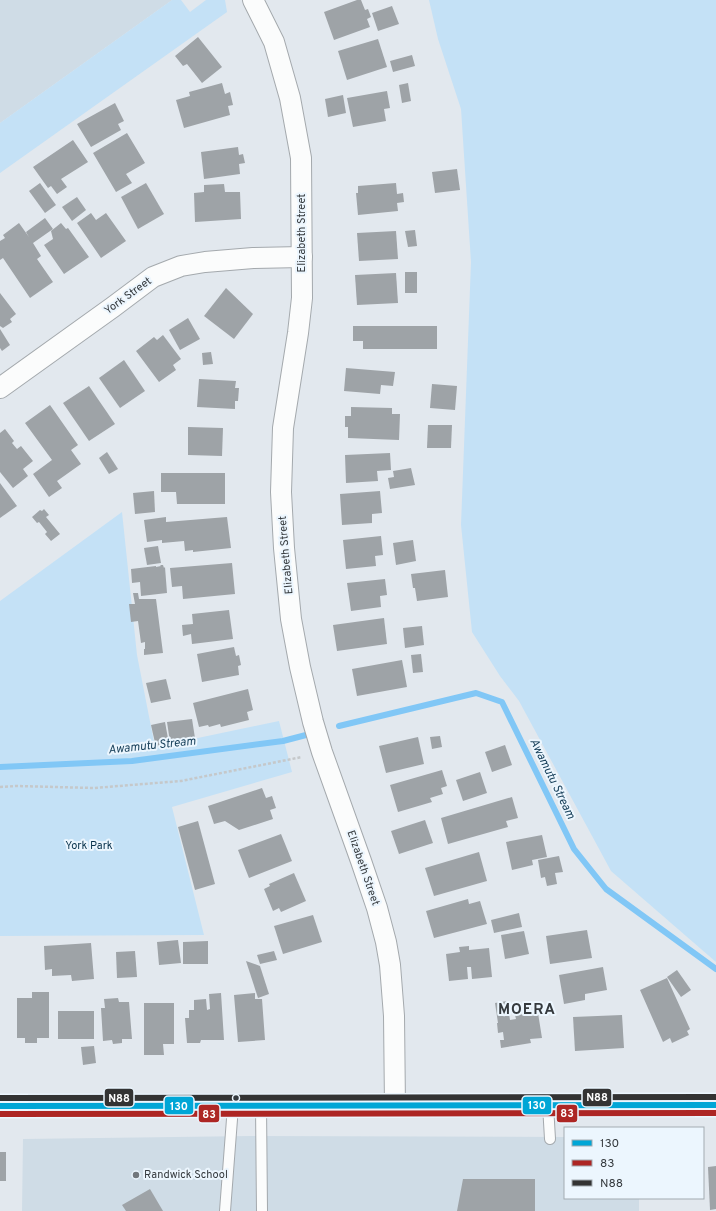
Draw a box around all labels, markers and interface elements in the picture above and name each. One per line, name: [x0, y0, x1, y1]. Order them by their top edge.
street label: Elizabeth Street: [295, 194, 309, 272]
street label: York Street: [102, 274, 154, 318]
street label: Elizabeth Street: [276, 515, 296, 595]
water label: Awamutu Stream: [107, 733, 197, 759]
water label: Awamutu Stream: [526, 736, 579, 822]
street label: Elizabeth Street: [344, 828, 382, 908]
park label: York Park: [65, 839, 113, 853]
district label: MOERA: [498, 1001, 556, 1020]
line badge: N88: [104, 1088, 134, 1107]
line badge: N88: [582, 1088, 612, 1107]
text: N88: [586, 1091, 608, 1105]
text: N88: [108, 1092, 130, 1106]
unlabelled marker: [231, 1093, 241, 1103]
line badge: 130: [164, 1096, 194, 1115]
line badge: 130: [522, 1096, 552, 1115]
text: 130: [528, 1099, 546, 1113]
text: 130: [170, 1100, 188, 1114]
line badge: 83: [198, 1104, 220, 1123]
line badge: 83: [556, 1104, 578, 1123]
text: 83: [560, 1107, 574, 1121]
text: 83: [202, 1108, 216, 1122]
legend: [564, 1127, 704, 1199]
text: 130: [600, 1136, 619, 1152]
text: 83: [600, 1156, 615, 1172]
place label: Randwick School: [144, 1168, 228, 1182]
marker: Randwick School: [131, 1170, 141, 1180]
text: N88: [600, 1176, 623, 1192]

